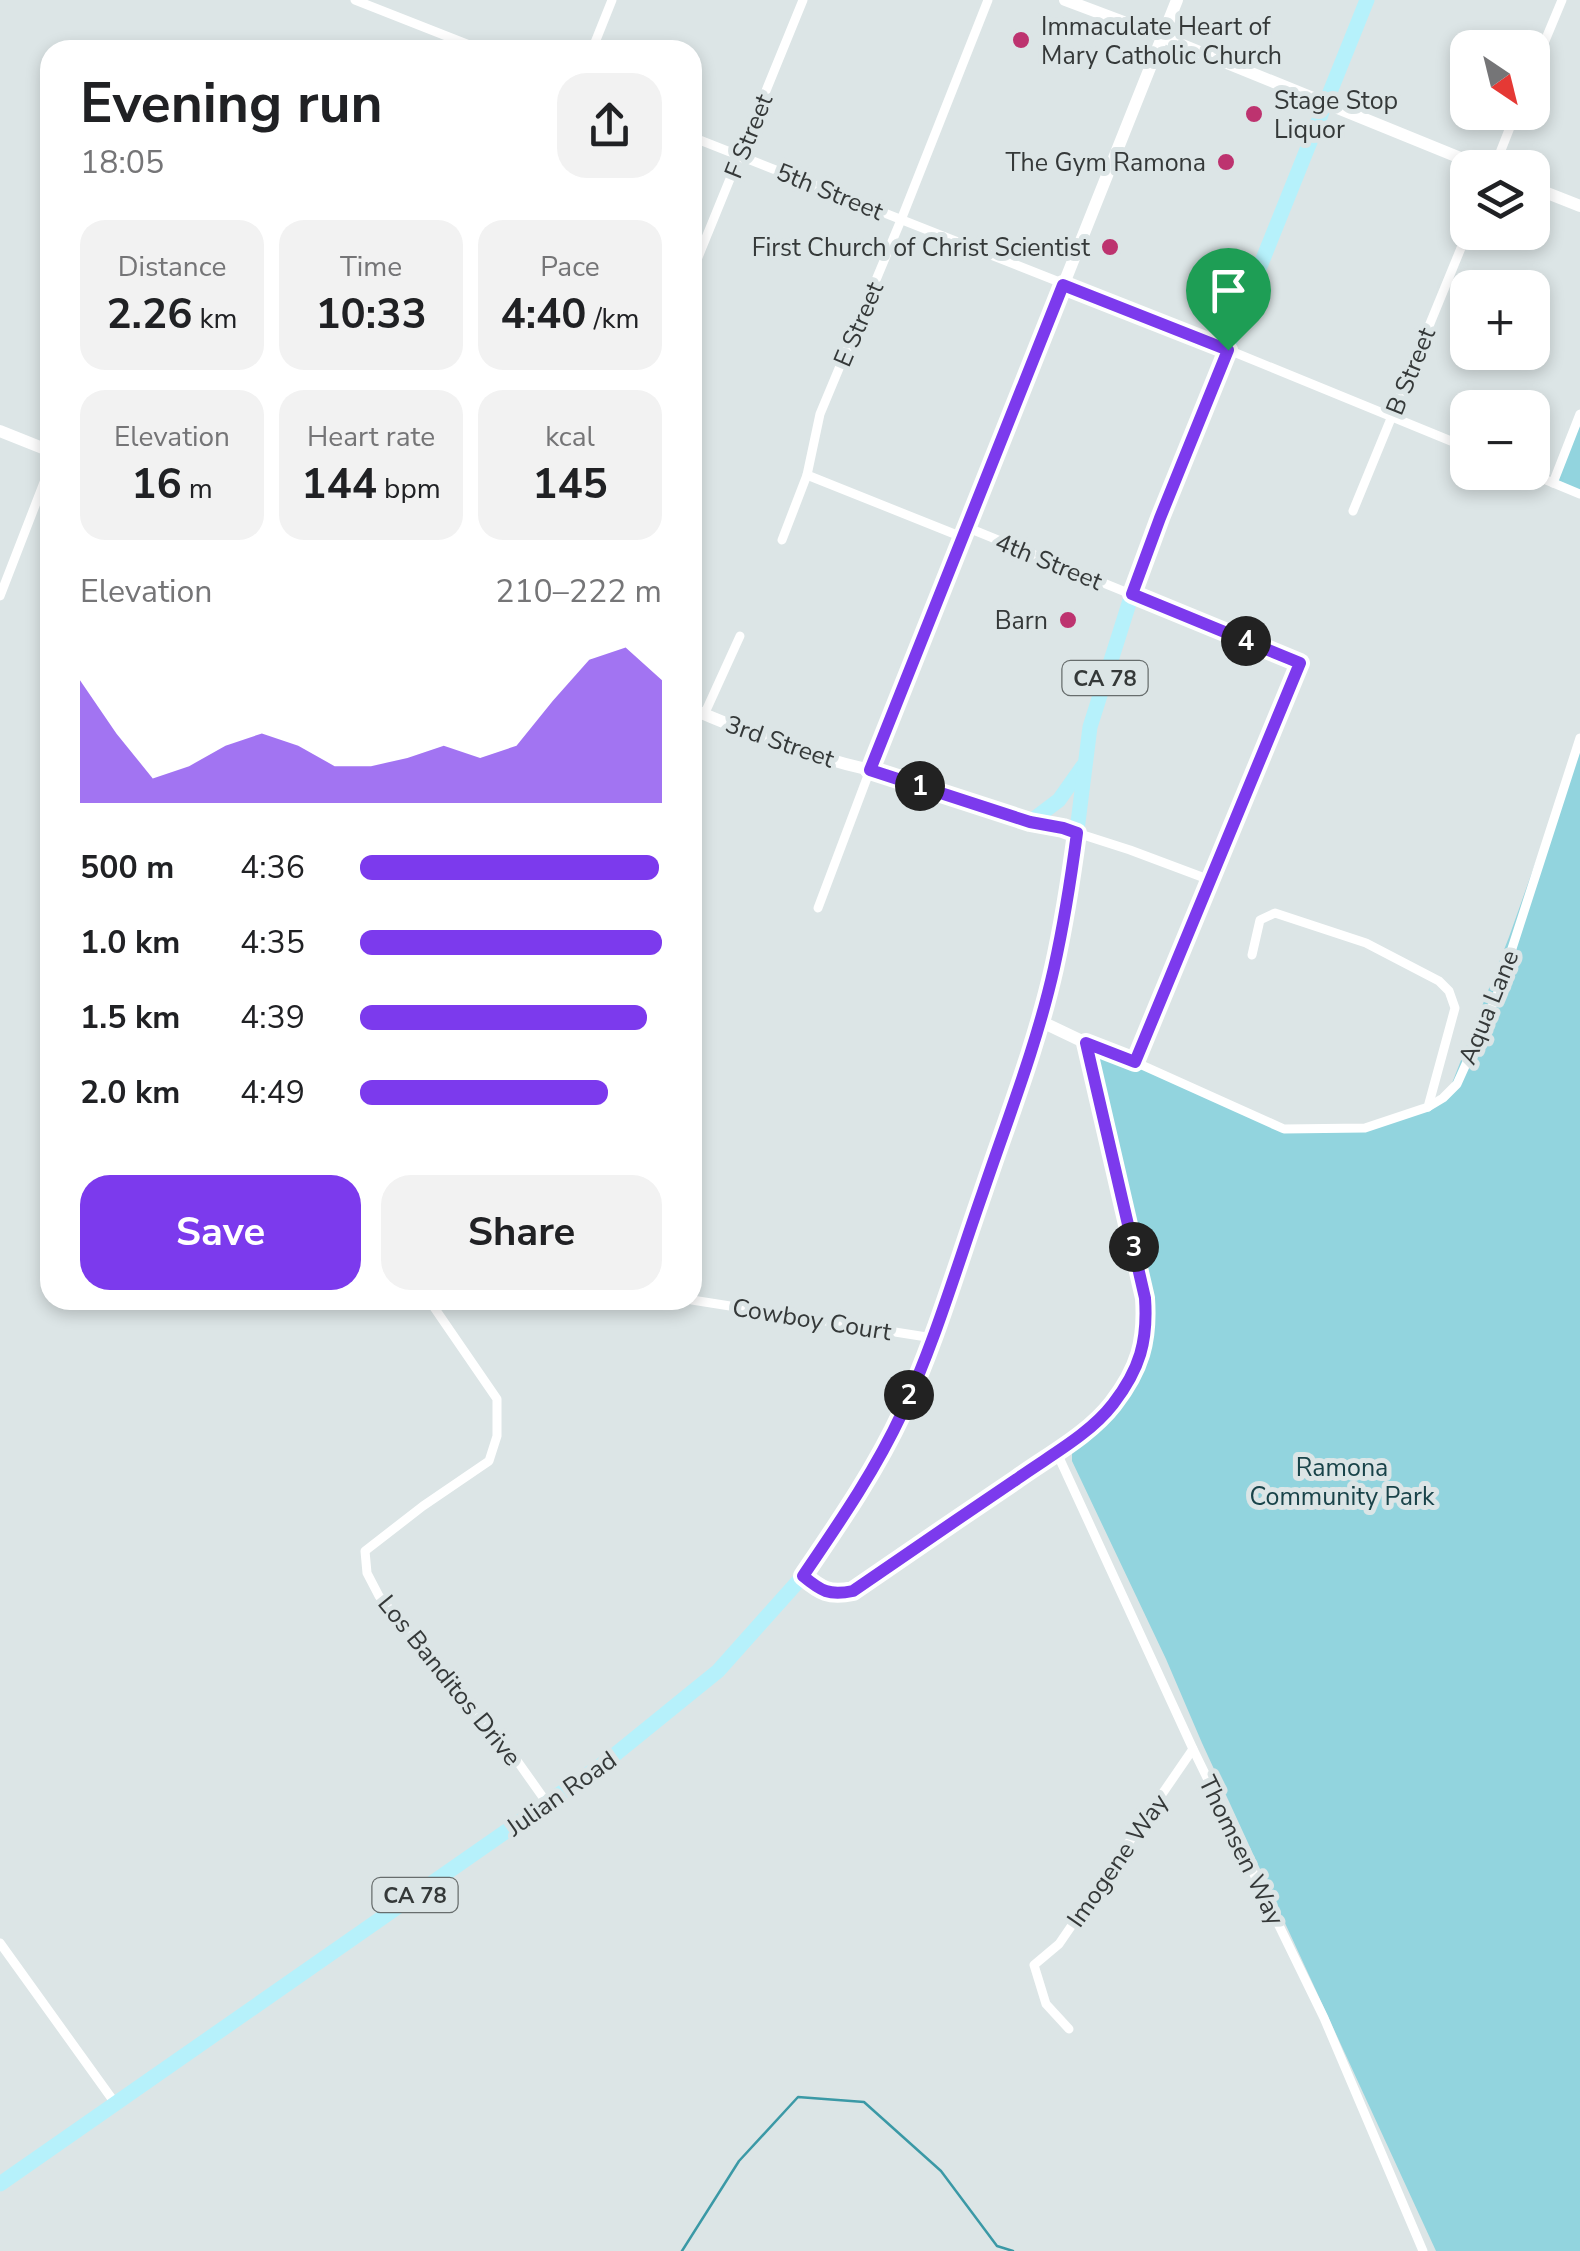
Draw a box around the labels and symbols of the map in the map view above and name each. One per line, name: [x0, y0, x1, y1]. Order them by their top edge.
place label: Immaculate Heart of Mary Catholic Church: [1041, 10, 1282, 73]
marker: Immaculate Heart of Mary Catholic Church: [1010, 29, 1032, 51]
north arrow: [1450, 30, 1550, 130]
place label: Stage Stop Liquor: [1274, 84, 1398, 147]
street label: F Street: [717, 89, 781, 184]
marker: Stage Stop Liquor: [1243, 103, 1265, 125]
place label: The Gym Ramona: [1006, 146, 1206, 180]
marker: The Gym Ramona: [1215, 151, 1237, 173]
street label: 5th Street: [771, 155, 888, 229]
place label: First Church of Christ Scientist: [752, 231, 1090, 265]
marker: First Church of Christ Scientist: [1099, 236, 1121, 258]
pin: [1186, 248, 1271, 351]
street label: E Street: [826, 276, 892, 372]
street label: B Street: [1378, 322, 1444, 420]
street label: 4th Street: [990, 525, 1107, 599]
place label: Barn: [995, 604, 1048, 638]
marker: Barn: [1057, 609, 1079, 631]
pin: 4: [1221, 616, 1271, 666]
road number: CA 78: [1062, 661, 1148, 695]
street label: 3rd Street: [721, 707, 839, 776]
pin: 1: [895, 761, 945, 811]
street label: Aqua Lane: [1451, 945, 1527, 1070]
pin: 3: [1109, 1222, 1159, 1272]
street label: Cowboy Court: [730, 1291, 894, 1349]
pin: 2: [884, 1370, 934, 1420]
park label: Ramona Community Park: [1250, 1451, 1435, 1514]
street label: Los Banditos Drive: [370, 1588, 529, 1773]
street label: Julian Road: [499, 1743, 623, 1845]
street label: Thomsen Way: [1190, 1770, 1292, 1931]
street label: Imogene Way: [1059, 1787, 1176, 1934]
road number: CA 78: [372, 1878, 458, 1912]

